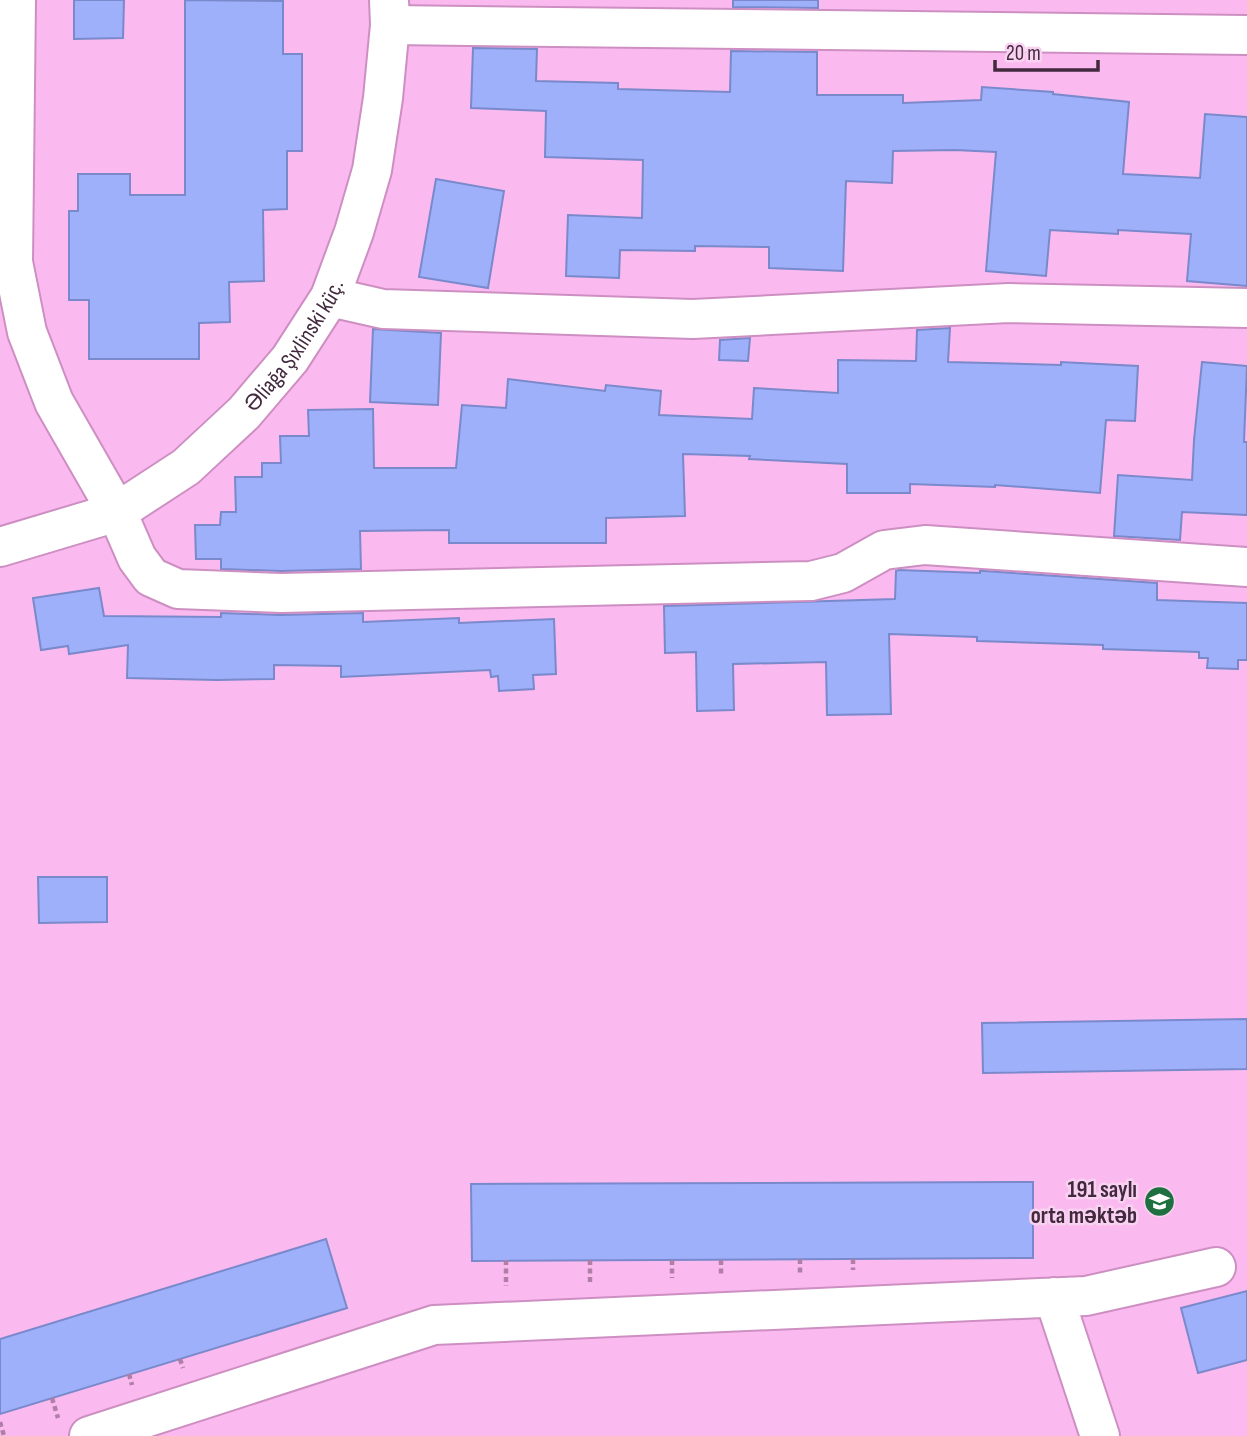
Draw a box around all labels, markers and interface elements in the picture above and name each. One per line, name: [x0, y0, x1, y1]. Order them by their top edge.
scale bar: [995, 28, 1098, 72]
text: 20 m: [1006, 41, 1041, 66]
street label: Əliağa Şıxlinski küç.: [238, 276, 350, 418]
place label: 191 saylı orta məktəb: [1031, 1176, 1137, 1230]
school or university icon: 191 saylı orta məktəb: [1143, 1185, 1177, 1219]

